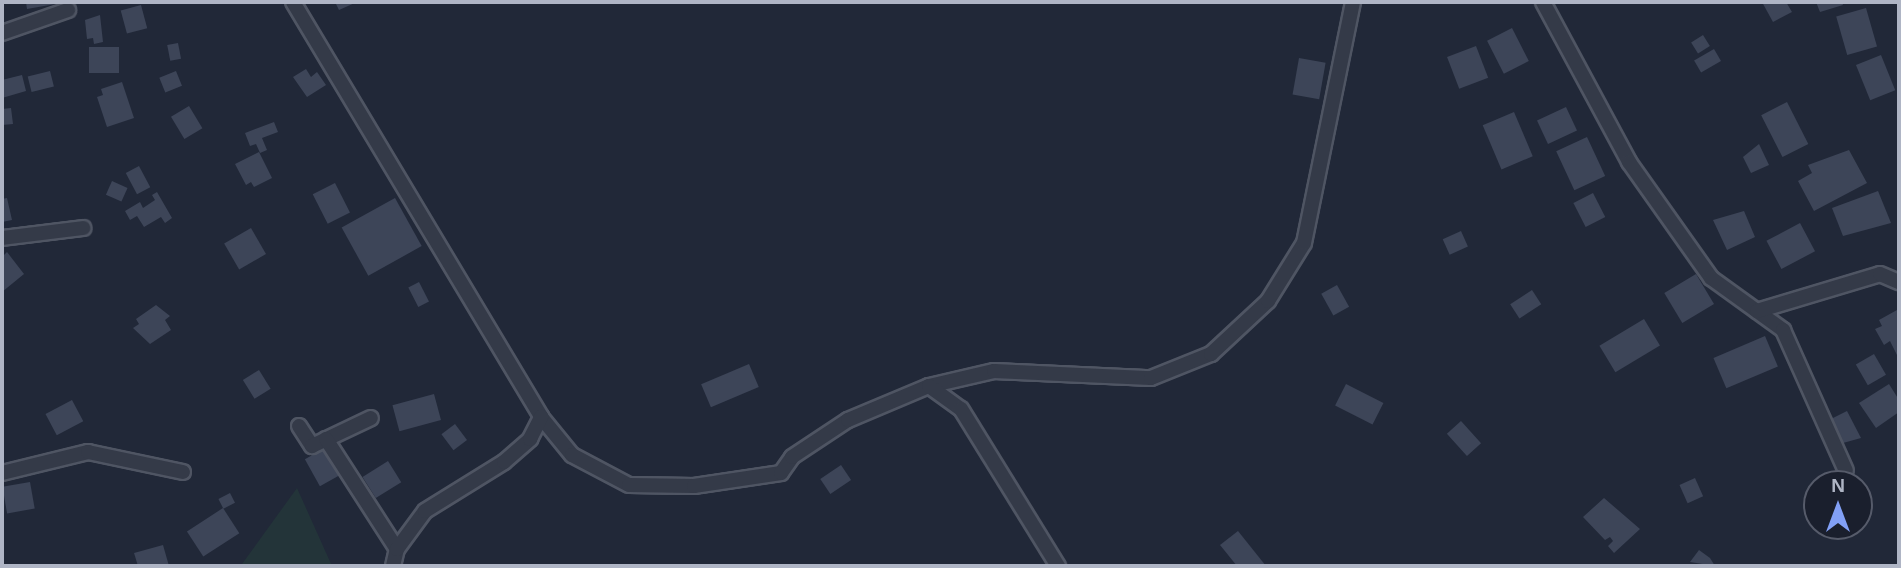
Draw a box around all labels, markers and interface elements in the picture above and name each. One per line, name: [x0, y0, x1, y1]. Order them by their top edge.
north arrow: [1803, 470, 1873, 540]
text: N: [1831, 475, 1845, 496]

